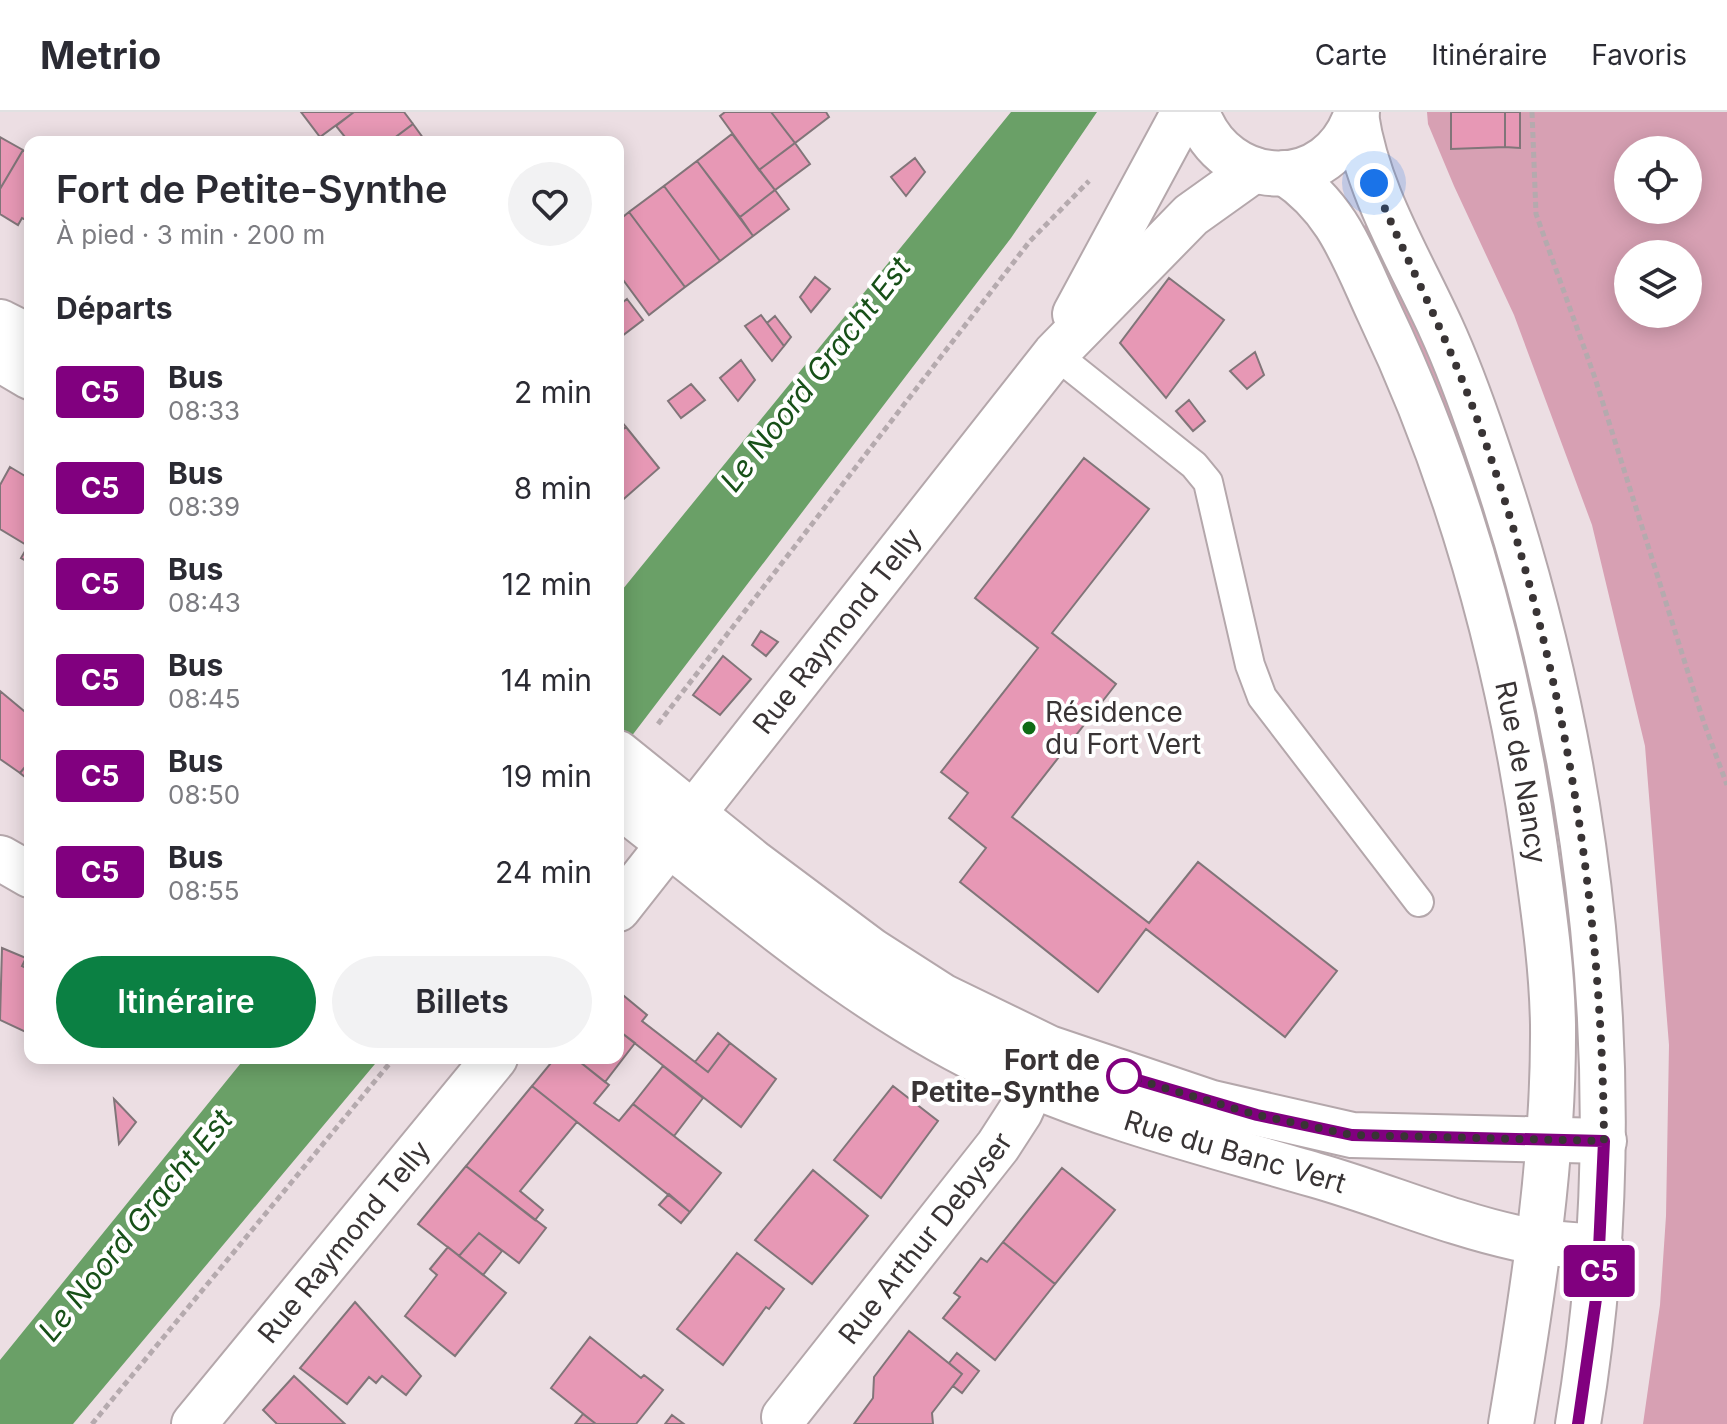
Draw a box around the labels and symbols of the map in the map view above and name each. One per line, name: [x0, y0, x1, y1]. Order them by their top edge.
your location: [1354, 163, 1394, 203]
water label: Le Noord Gracht Est: [712, 249, 918, 498]
street label: Rue Raymond Telly: [746, 521, 928, 741]
street label: Rue de Nancy: [1488, 678, 1554, 866]
place label: Résidence du Fort Vert: [1045, 695, 1201, 761]
marker: Résidence du Fort Vert: [1020, 719, 1038, 737]
place label: Fort de Petite-Synthe: [911, 1043, 1100, 1109]
marker: Fort de Petite-Synthe: [1107, 1059, 1141, 1093]
water label: Le Noord Gracht Est: [31, 1101, 240, 1348]
street label: Rue du Banc Vert: [1120, 1103, 1350, 1200]
street label: Rue Arthur Debyser: [831, 1126, 1019, 1351]
street label: Rue Raymond Telly: [251, 1133, 437, 1350]
line badge: C5: [1563, 1245, 1635, 1297]

